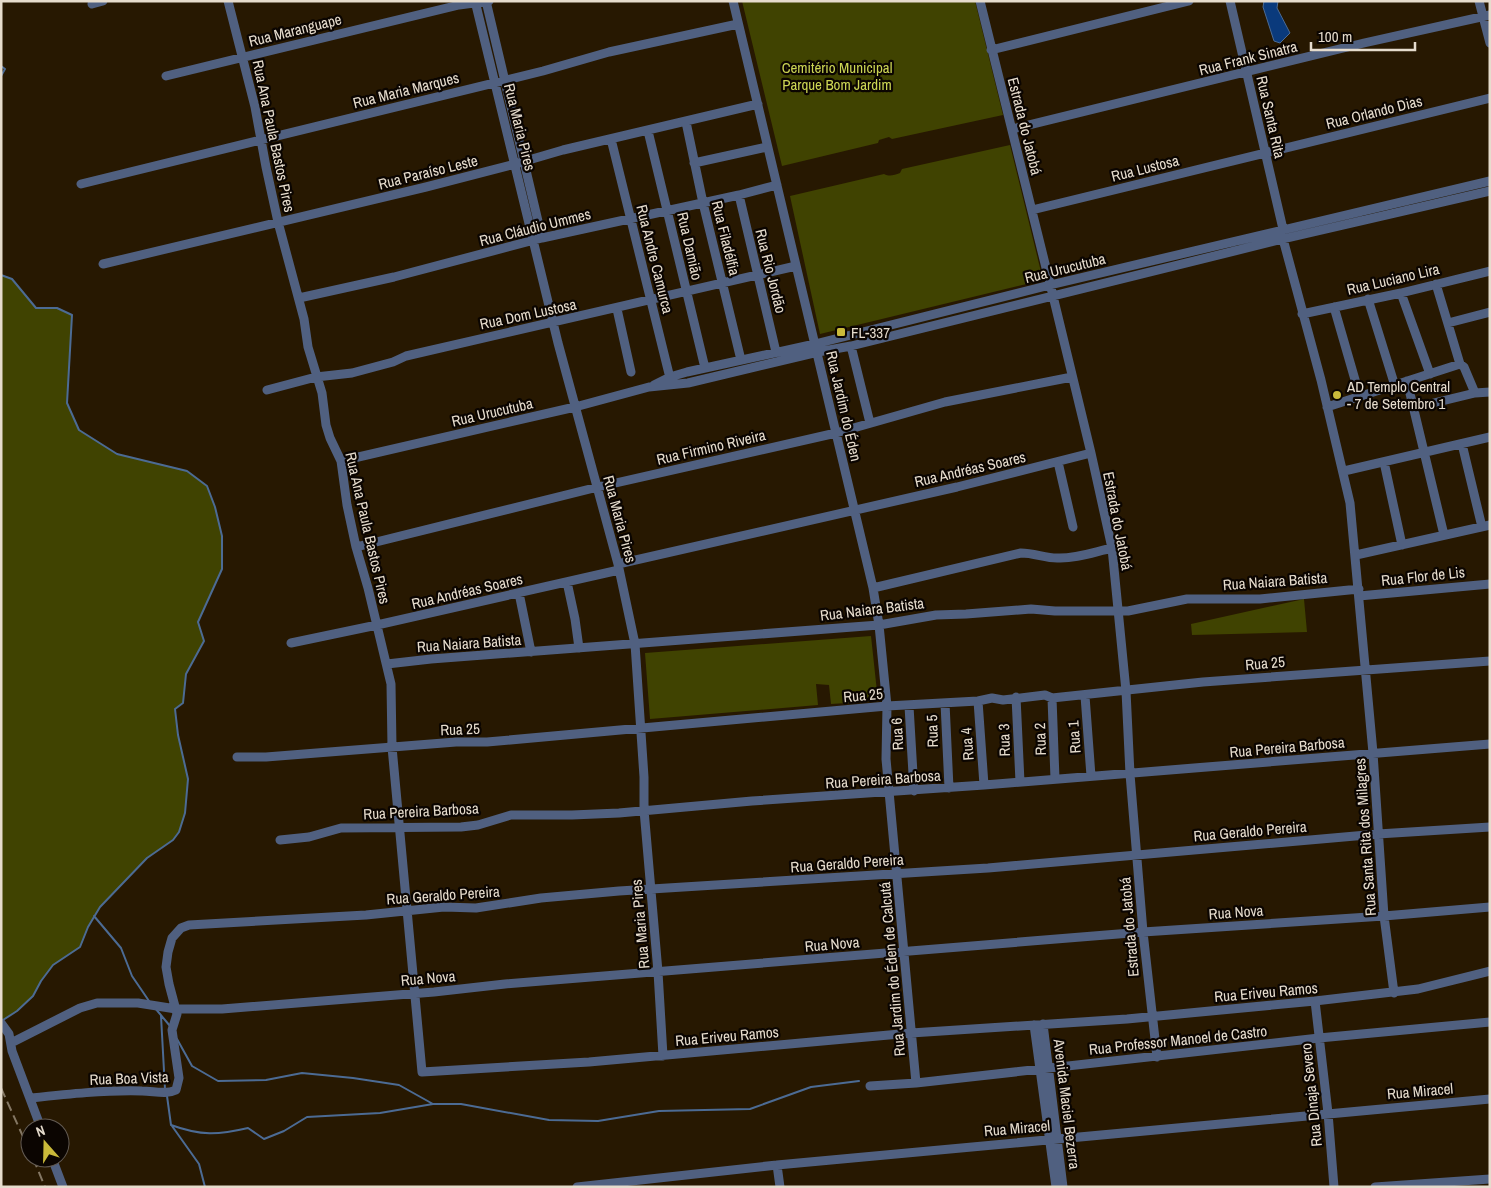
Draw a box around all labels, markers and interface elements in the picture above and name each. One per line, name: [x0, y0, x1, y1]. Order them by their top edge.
street label: Rua Maranguape: [246, 8, 344, 52]
scale bar: [1311, 20, 1415, 52]
text: 100 m: [1318, 26, 1352, 47]
street label: Rua Frank Sinatra: [1197, 36, 1299, 80]
park label: Cemitério Municipal Parque Bom Jardim: [782, 57, 892, 95]
street label: Rua Ana Paula Bastos Pires: [248, 58, 300, 214]
street label: Rua Maria Marques: [351, 67, 461, 113]
street label: Rua Santa Rita: [1251, 74, 1291, 160]
street label: Estrada do Jatobá: [1003, 75, 1047, 177]
street label: Rua Maria Pires: [499, 81, 541, 173]
street label: Rua Orlando Dias: [1324, 90, 1424, 134]
street label: Rua Paraíso Leste: [376, 149, 480, 195]
street label: Rua Lustosa: [1109, 149, 1181, 187]
street label: Rua Filadélfia: [707, 198, 745, 278]
street label: Rua Andre Camurca: [631, 202, 679, 316]
street label: Rua Cláudio Ummes: [477, 203, 593, 251]
street label: Rua Damião: [672, 210, 708, 282]
street label: Rua Rio Jordão: [750, 227, 792, 315]
street label: Rua Urucutuba: [1022, 248, 1108, 288]
street label: Rua Luciano Lira: [1345, 258, 1441, 300]
street label: Rua Dom Lustosa: [478, 293, 578, 335]
place label: FL-337: [851, 322, 890, 343]
marker: FL-337: [835, 326, 847, 338]
street label: Rua Jardim do Éden: [821, 349, 867, 463]
place label: AD Templo Central - 7 de Setembro 1: [1346, 376, 1450, 414]
marker: AD Templo Central - 7 de Setembro 1: [1331, 389, 1343, 401]
street label: Rua Urucutuba: [449, 392, 535, 432]
street label: Rua Firmino Riveira: [654, 424, 768, 470]
street label: Rua Andréas Soares: [912, 446, 1028, 492]
street label: Rua Ana Paula Bastos Pires: [340, 450, 396, 606]
street label: Estrada do Jatobá: [1098, 470, 1138, 572]
street label: Rua Maria Pires: [598, 473, 642, 565]
street label: Rua Flor de Lis: [1380, 561, 1466, 591]
street label: Rua Naiara Batista: [1222, 567, 1328, 595]
street label: Rua Andréas Soares: [409, 568, 525, 614]
street label: Rua Naiara Batista: [819, 592, 925, 626]
street label: Rua Naiara Batista: [416, 629, 522, 657]
street label: Rua 25: [1244, 651, 1286, 675]
street label: Rua 25: [842, 683, 884, 707]
street label: Rua 5: [921, 714, 943, 748]
street label: Rua 6: [886, 717, 908, 751]
street label: Rua 25: [440, 718, 480, 740]
street label: Rua 1: [1062, 720, 1086, 754]
street label: Rua 2: [1029, 722, 1051, 756]
street label: Rua 3: [993, 723, 1015, 757]
street label: Rua 4: [955, 727, 979, 761]
street label: Rua Pereira Barbosa: [1229, 731, 1346, 762]
street label: Rua Santa Rita dos Milagres: [1349, 757, 1381, 917]
street label: Rua Pereira Barbosa: [825, 764, 942, 794]
street label: Rua Pereira Barbosa: [363, 797, 479, 825]
street label: Rua Geraldo Pereira: [1193, 816, 1308, 846]
street label: Rua Geraldo Pereira: [790, 849, 904, 877]
street label: Estrada do Jatobá: [1114, 876, 1144, 978]
street label: Rua Maria Pires: [626, 878, 654, 970]
street label: Rua Geraldo Pereira: [386, 881, 500, 909]
street label: Rua Jardim do Éden de Calcutá: [874, 881, 910, 1057]
street label: Rua Nova: [1208, 900, 1264, 924]
street label: Rua Nova: [804, 931, 860, 957]
street label: Rua Nova: [400, 965, 456, 991]
street label: Rua Eriveu Ramos: [1213, 977, 1319, 1007]
street label: Rua Professor Manoel de Castro: [1088, 1020, 1268, 1060]
street label: Rua Eriveu Ramos: [674, 1021, 780, 1051]
street label: Avenida Maciel Bezerra: [1048, 1037, 1085, 1170]
street label: Rua Dinaja Severo: [1295, 1042, 1327, 1148]
street label: Rua Boa Vista: [89, 1066, 169, 1090]
street label: Rua Miracel: [1386, 1078, 1454, 1104]
street label: Rua Miracel: [983, 1115, 1051, 1141]
north arrow: [20, 1118, 70, 1168]
text: N: [34, 1121, 48, 1141]

